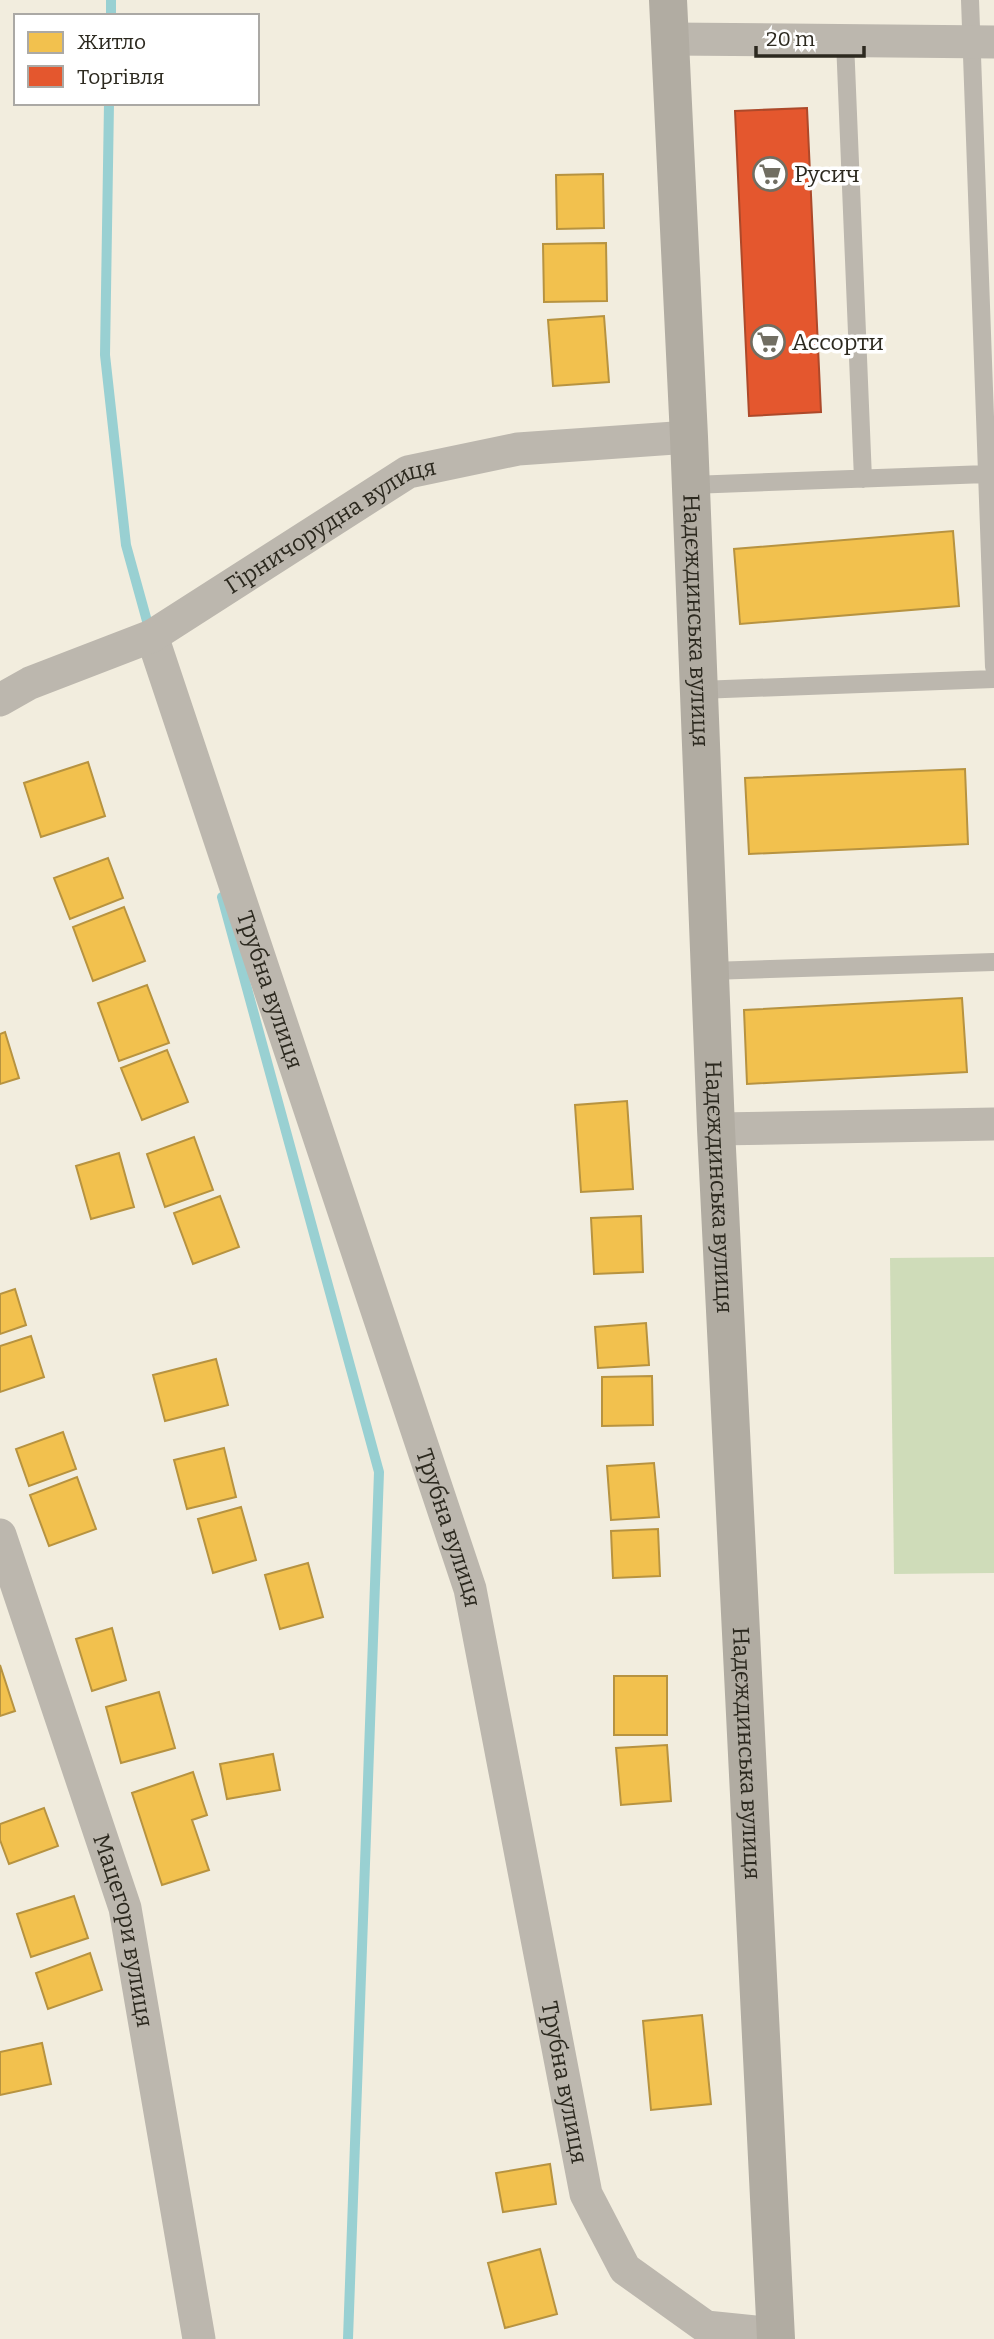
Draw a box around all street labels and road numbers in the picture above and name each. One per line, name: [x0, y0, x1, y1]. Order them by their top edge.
street label: Гірничорудна вулиця: [220, 453, 438, 600]
street label: Надєждинська вулиця: [677, 493, 715, 747]
street label: Трубна вулиця: [231, 907, 309, 1072]
street label: Надєждинська вулиця: [699, 1060, 739, 1314]
street label: Трубна вулиця: [410, 1445, 487, 1609]
street label: Надєждинська вулиця: [727, 1626, 767, 1880]
street label: Мацегори вулиця: [87, 1830, 159, 2029]
street label: Трубна вулиця: [535, 1999, 594, 2166]

